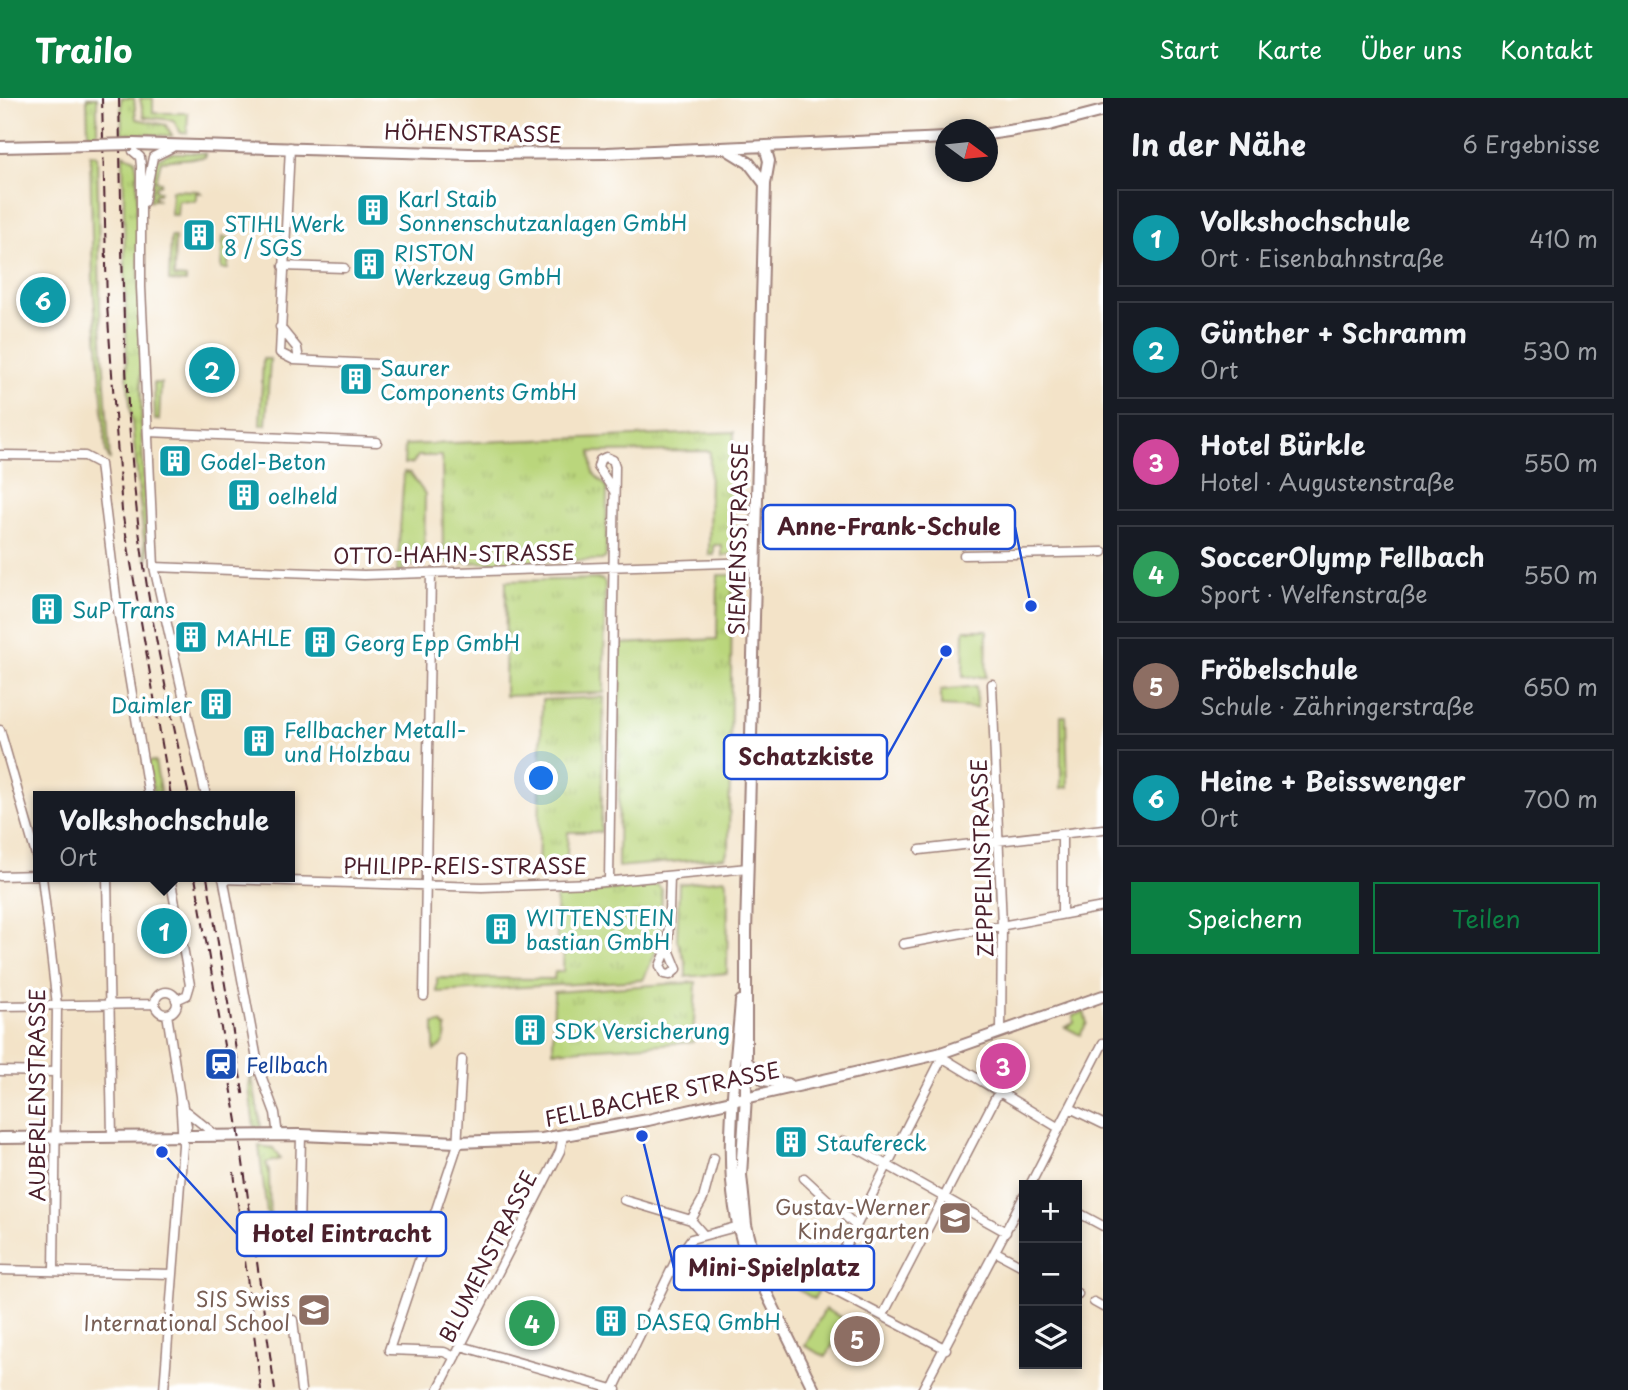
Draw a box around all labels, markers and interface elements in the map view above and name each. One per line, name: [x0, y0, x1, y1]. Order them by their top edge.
text: Trailo: [35, 24, 132, 74]
text: Start: [1159, 31, 1219, 67]
text: Karte: [1257, 31, 1322, 67]
text: Über uns: [1360, 31, 1462, 67]
text: Kontakt: [1500, 31, 1593, 67]
street label: HÖHENSTRASSE: [384, 114, 562, 150]
north arrow: [935, 119, 998, 182]
text: In der Nähe: [1131, 121, 1306, 166]
text: 6 Ergebnisse: [1463, 126, 1600, 161]
place label: Karl Staib Sonnenschutzanlagen GmbH: [398, 182, 687, 238]
building icon: Karl Staib Sonnenschutzanlagen GmbH: [354, 191, 392, 229]
text: Volkshochschule: [1200, 201, 1410, 240]
place label: STIHL Werk 8 / SGS: [224, 207, 345, 263]
building icon: STIHL Werk 8 / SGS: [180, 216, 218, 254]
text: 1: [1151, 221, 1162, 256]
text: 410 m: [1529, 221, 1598, 256]
place label: RISTON Werkzeug GmbH: [394, 236, 562, 292]
text: Ort · Eisenbahnstraße: [1200, 240, 1444, 275]
building icon: RISTON Werkzeug GmbH: [350, 245, 388, 283]
pin: 6: [20, 274, 66, 326]
text: Günther + Schramm: [1200, 313, 1467, 352]
text: 2: [1148, 333, 1164, 368]
text: 530 m: [1522, 333, 1598, 368]
pin: 2: [189, 344, 235, 396]
place label: Saurer Components GmbH: [380, 351, 577, 407]
text: Ort: [1200, 352, 1238, 387]
building icon: Saurer Components GmbH: [337, 360, 375, 398]
text: Hotel Bürkle: [1200, 425, 1365, 464]
building icon: Godel-Beton: [156, 442, 194, 480]
street label: SIEMENSSTRASSE: [719, 442, 755, 636]
place label: Godel-Beton: [200, 445, 326, 477]
text: 3: [1148, 445, 1164, 480]
text: 550 m: [1523, 445, 1598, 480]
text: Hotel · Augustenstraße: [1200, 464, 1455, 499]
building icon: oelheld: [225, 476, 263, 514]
place label: oelheld: [268, 479, 338, 511]
callout: Anne-Frank-Schule: [763, 505, 1015, 549]
text: Anne-Frank-Schule: [777, 508, 1001, 543]
street label: OTTO-HAHN-STRASSE: [333, 535, 575, 571]
text: SoccerOlymp Fellbach: [1200, 537, 1485, 576]
text: 4: [1148, 557, 1164, 592]
text: 550 m: [1523, 557, 1598, 592]
text: Sport · Welfenstraße: [1200, 576, 1428, 611]
building icon: SuP Trans: [28, 590, 66, 628]
place label: SuP Trans: [72, 593, 175, 625]
building icon: MAHLE: [172, 618, 210, 656]
place label: MAHLE: [216, 621, 292, 653]
building icon: Georg Epp GmbH: [301, 623, 339, 661]
place label: Georg Epp GmbH: [344, 626, 520, 658]
text: Fröbelschule: [1200, 649, 1358, 688]
text: 5: [1149, 669, 1163, 704]
text: 650 m: [1523, 669, 1598, 704]
building icon: Daimler: [197, 685, 235, 723]
place label: Daimler: [111, 688, 192, 720]
text: Schule · Zähringerstraße: [1200, 688, 1474, 723]
place label: Fellbacher Metall- und Holzbau: [284, 713, 467, 769]
building icon: Fellbacher Metall- und Holzbau: [240, 722, 278, 760]
callout: Schatzkiste: [724, 735, 887, 779]
text: Schatzkiste: [738, 738, 874, 773]
street label: ZEPPELINSTRASSE: [962, 758, 1000, 958]
your location: [524, 761, 558, 795]
text: Heine + Beisswenger: [1200, 761, 1465, 800]
text: 6: [1148, 781, 1164, 816]
text: 700 m: [1523, 781, 1598, 816]
popup: [33, 791, 295, 882]
text: Volkshochschule: [59, 800, 269, 839]
text: Ort: [1200, 800, 1238, 835]
text: Ort: [59, 839, 97, 874]
street label: PHILIPP-REIS-STRASSE: [343, 849, 587, 881]
button: Speichern: [1131, 882, 1359, 954]
button: Teilen: [1373, 882, 1600, 954]
place label: WITTENSTEIN bastian GmbH: [526, 901, 674, 957]
pin: 1: [141, 905, 187, 957]
building icon: WITTENSTEIN bastian GmbH: [482, 910, 520, 948]
street label: AUBERLENSTRASSE: [20, 988, 52, 1202]
building icon: SDK Versicherung: [511, 1011, 549, 1049]
place label: SDK Versicherung: [554, 1014, 730, 1046]
pin: 3: [980, 1040, 1026, 1092]
station icon: Fellbach: [202, 1045, 240, 1083]
place label: Fellbach: [246, 1048, 328, 1080]
street label: FELLBACHER STRASSE: [541, 1052, 783, 1134]
building icon: Staufereck: [772, 1123, 810, 1161]
place label: Staufereck: [816, 1126, 927, 1158]
street label: BLUMENSTRASSE: [430, 1165, 544, 1347]
map controls: [1019, 1180, 1082, 1369]
button: +: [1019, 1180, 1082, 1243]
place label: Gustav-Werner Kindergarten: [775, 1190, 930, 1246]
school or university icon: Gustav-Werner Kindergarten: [936, 1199, 974, 1237]
callout: Hotel Eintracht: [237, 1212, 446, 1256]
text: Hotel Eintracht: [252, 1215, 432, 1250]
button: −: [1019, 1243, 1082, 1306]
callout: Mini-Spielplatz: [674, 1246, 874, 1290]
text: Mini-Spielplatz: [688, 1249, 860, 1284]
place label: SIS Swiss International School: [84, 1282, 290, 1338]
school or university icon: SIS Swiss International School: [295, 1291, 333, 1329]
pin: 4: [509, 1297, 555, 1349]
building icon: DASEQ GmbH: [592, 1302, 630, 1340]
place label: DASEQ GmbH: [636, 1305, 781, 1337]
button: layers: [1019, 1306, 1082, 1369]
pin: 5: [834, 1313, 880, 1365]

